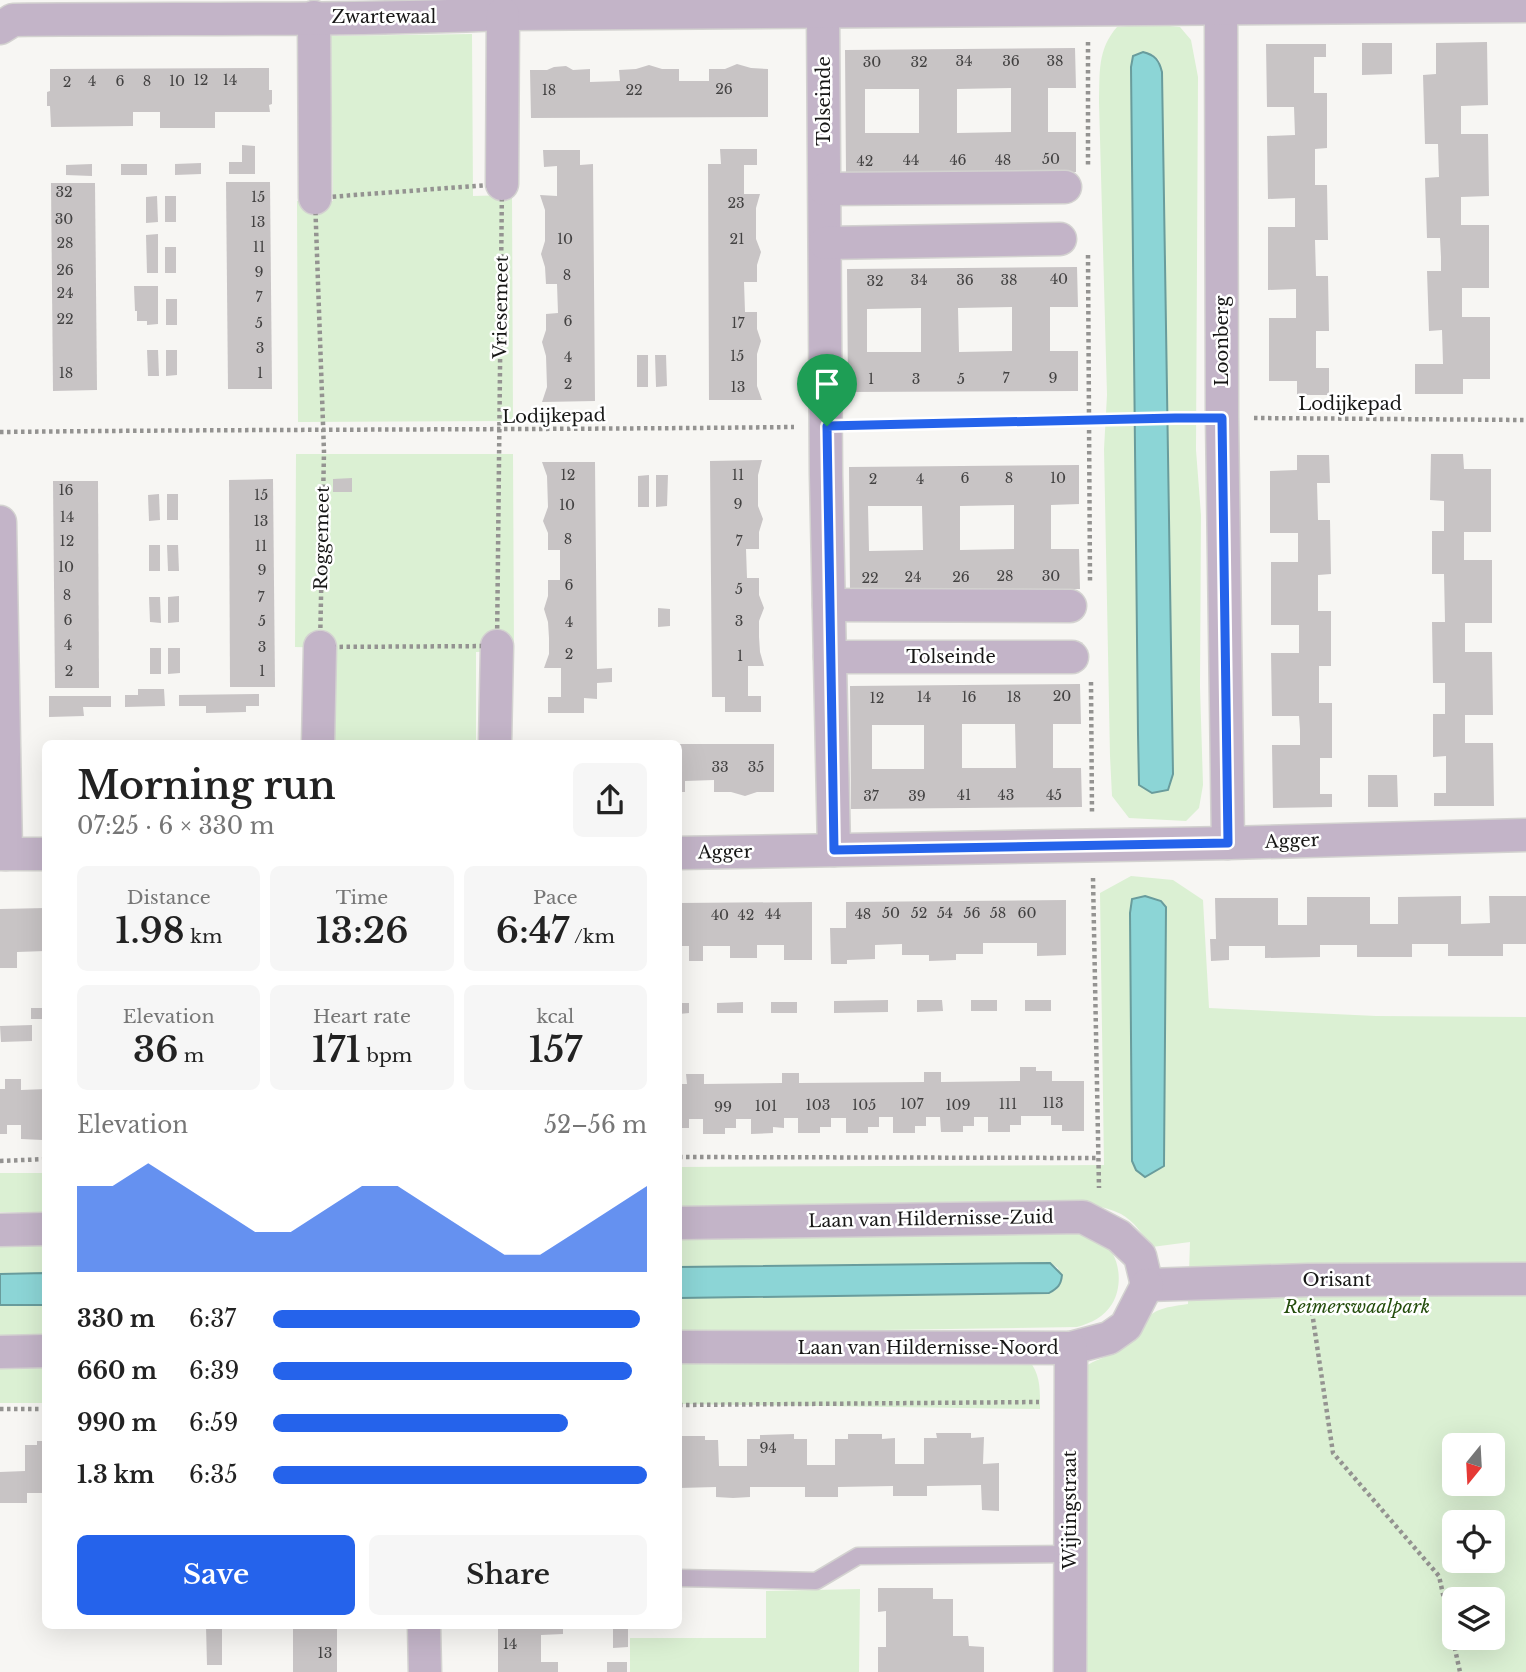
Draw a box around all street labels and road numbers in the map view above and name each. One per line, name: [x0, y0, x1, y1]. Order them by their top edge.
street label: Zwartewaal: [332, 6, 437, 28]
street label: Tolseinde: [813, 56, 835, 146]
street label: Vriesemeet: [489, 255, 513, 360]
street label: Loonberg: [1211, 296, 1233, 386]
street label: Lodijkepad: [1298, 393, 1402, 415]
street label: Lodijkepad: [502, 404, 606, 428]
street label: Roggemeet: [310, 485, 334, 590]
street label: Tolseinde: [906, 646, 996, 668]
street label: Agger: [1263, 829, 1320, 853]
street label: Agger: [697, 841, 753, 863]
street label: Laan van Hildernisse-Zuid: [808, 1206, 1054, 1232]
street label: Orisant: [1302, 1269, 1372, 1291]
street label: Laan van Hildernisse-Noord: [797, 1337, 1059, 1359]
street label: Wijtingstraat: [1059, 1450, 1081, 1571]

